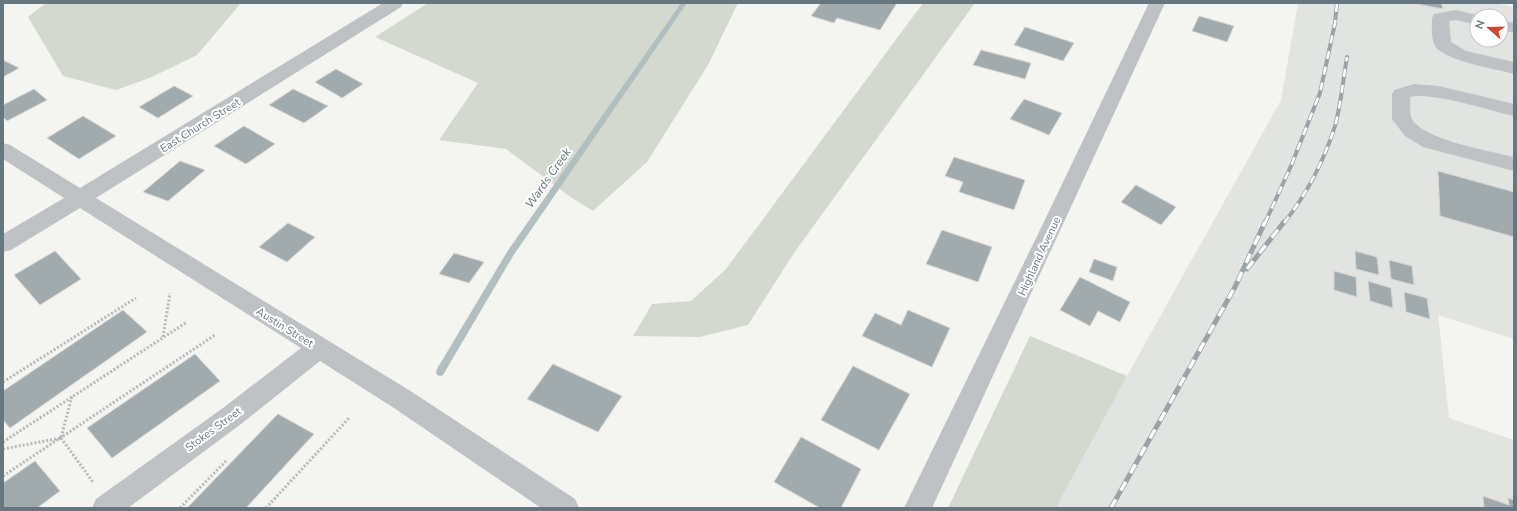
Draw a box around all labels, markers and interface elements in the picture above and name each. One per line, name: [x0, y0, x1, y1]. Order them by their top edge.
north arrow: [1469, 8, 1509, 48]
text: N: [1472, 18, 1489, 31]
street label: East Church Street: [157, 95, 243, 156]
water label: Wards Creek: [521, 144, 575, 211]
street label: Highland Avenue: [1015, 214, 1064, 298]
street label: Austin Street: [253, 304, 316, 351]
street label: Stokes Street: [182, 404, 245, 455]

